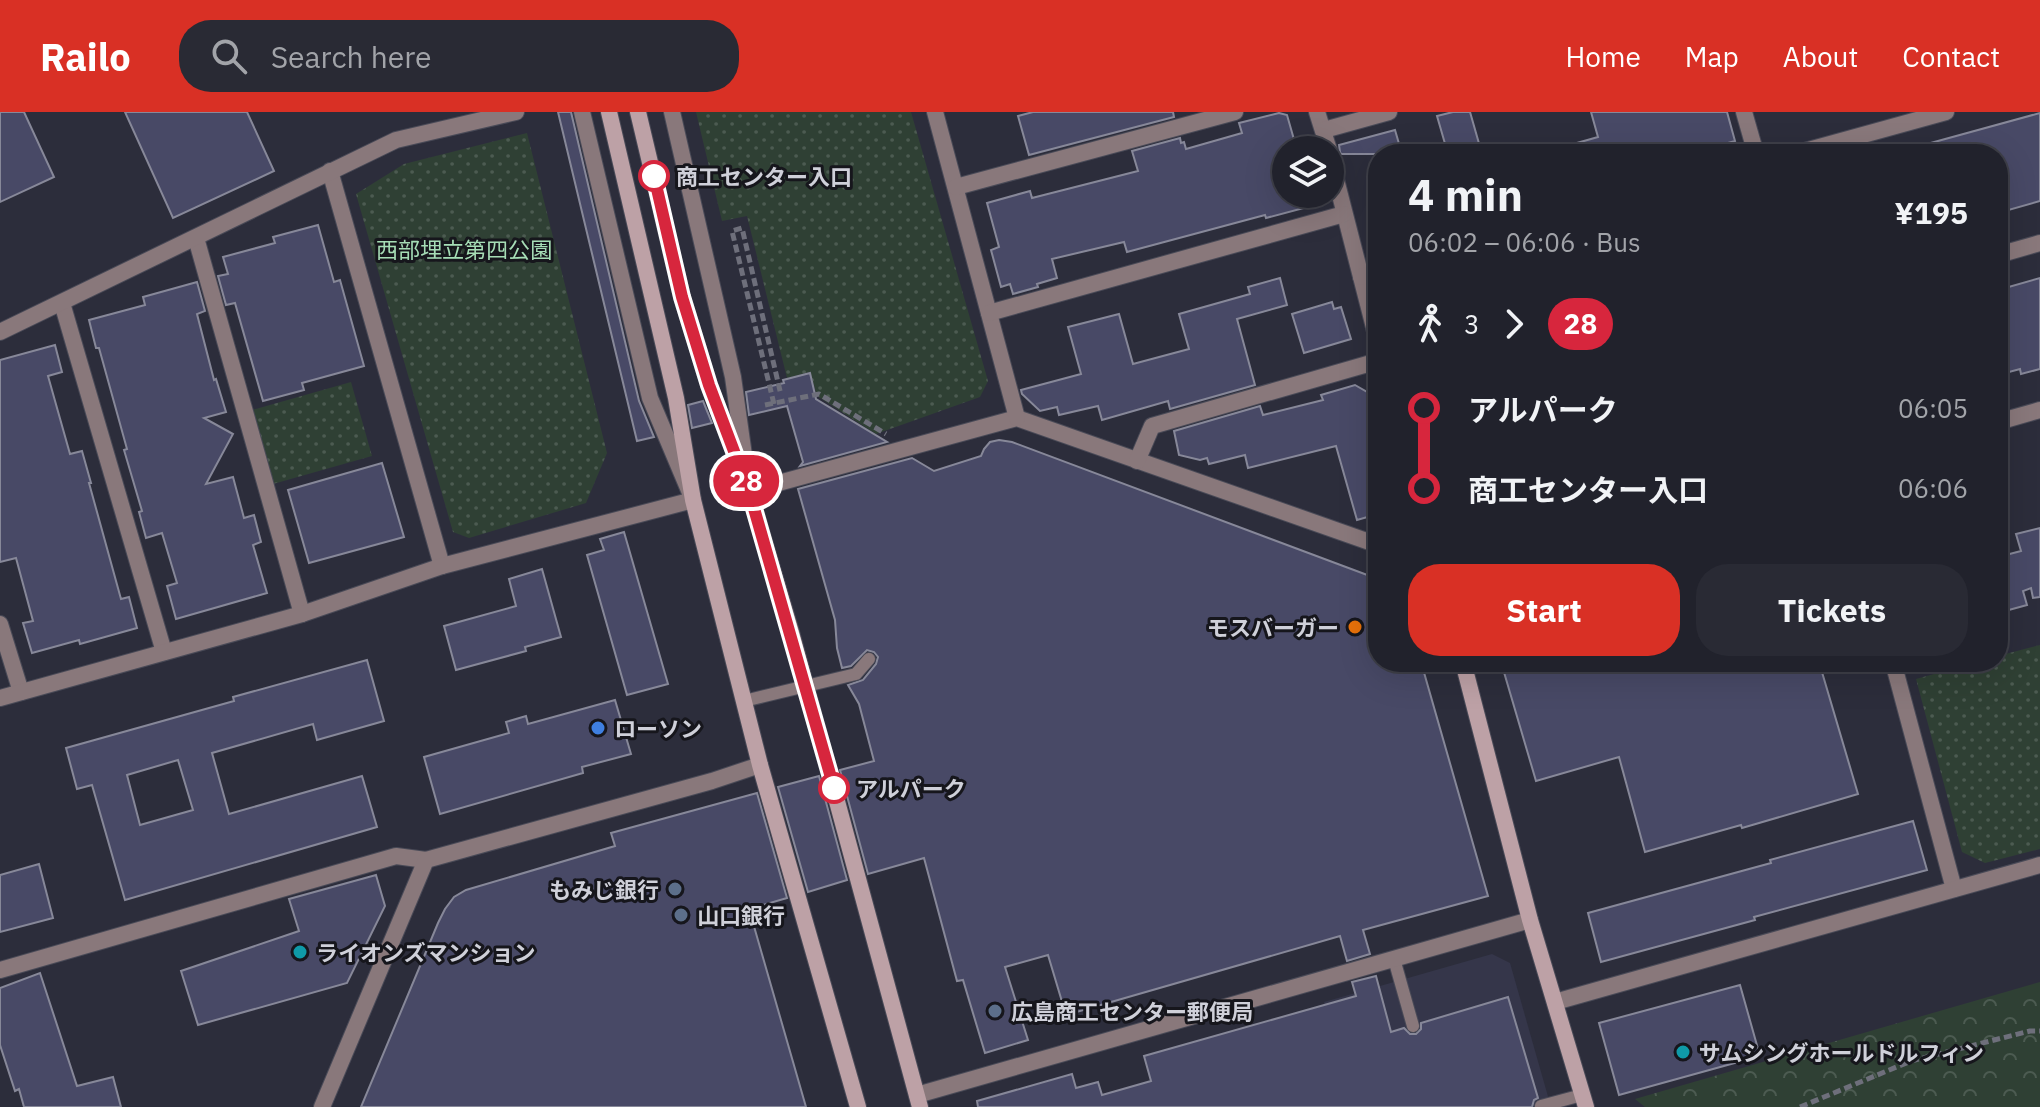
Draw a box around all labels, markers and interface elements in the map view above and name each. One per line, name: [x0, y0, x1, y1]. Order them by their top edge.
search box: [179, 20, 739, 92]
text: Railo: [40, 32, 131, 81]
icon: search: [207, 34, 251, 78]
text: Search here: [271, 37, 432, 76]
text: Home: [1565, 38, 1641, 75]
text: Map: [1685, 38, 1739, 75]
text: About: [1783, 38, 1858, 75]
text: Contact: [1902, 38, 2000, 75]
map controls: [1272, 136, 1344, 208]
button: layers: [1272, 136, 1344, 208]
marker: 商工センター入口: [639, 161, 669, 191]
place label: 商工センター入口: [676, 162, 852, 191]
text: 4 min: [1408, 166, 1523, 223]
text: ¥195: [1895, 193, 1968, 232]
text: 06:02 – 06:06 · Bus: [1408, 225, 1641, 259]
park label: 西部埋立第四公園: [376, 235, 552, 264]
icon: walk: [1408, 302, 1452, 346]
icon: forward: [1492, 302, 1536, 346]
text: 28: [1564, 305, 1597, 342]
text: 3: [1464, 307, 1480, 341]
text: アルパーク: [1468, 390, 1618, 429]
text: 06:05: [1898, 391, 1968, 425]
line badge: 28: [710, 455, 782, 507]
text: 28: [729, 462, 763, 499]
text: 商工センター入口: [1468, 470, 1708, 509]
text: 06:06: [1898, 471, 1968, 505]
button: Start: [1408, 564, 1680, 656]
button: Tickets: [1696, 564, 1968, 656]
place label: モスバーガー: [1207, 613, 1339, 642]
marker: モスバーガー: [1346, 618, 1364, 636]
place label: ローソン: [614, 714, 702, 743]
marker: ローソン: [589, 719, 607, 737]
marker: アルパーク: [819, 773, 849, 803]
place label: アルパーク: [856, 774, 966, 803]
place label: もみじ銀行: [549, 875, 659, 904]
marker: もみじ銀行: [666, 880, 684, 898]
place label: 山口銀行: [697, 901, 785, 930]
marker: 山口銀行: [672, 906, 690, 924]
place label: ライオンズマンション: [316, 938, 536, 967]
marker: ライオンズマンション: [291, 943, 309, 961]
place label: 広島商工センター郵便局: [1011, 997, 1253, 1026]
marker: 広島商工センター郵便局: [986, 1002, 1004, 1020]
place label: サムシングホールドルフィン: [1699, 1038, 1984, 1067]
marker: サムシングホールドルフィン: [1674, 1043, 1692, 1061]

